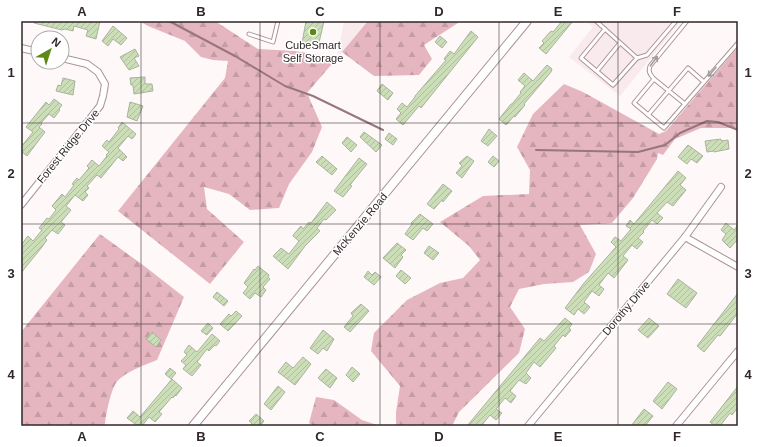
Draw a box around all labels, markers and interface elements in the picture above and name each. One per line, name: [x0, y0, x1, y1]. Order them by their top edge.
text: A: [77, 4, 87, 19]
text: B: [196, 4, 206, 19]
text: C: [315, 4, 325, 19]
text: D: [434, 4, 444, 19]
text: E: [554, 4, 563, 19]
text: F: [673, 4, 681, 19]
marker: CubeSmart Self Storage: [308, 27, 318, 37]
north arrow: [30, 30, 70, 70]
text: N: [49, 35, 63, 49]
place label: CubeSmart Self Storage: [283, 39, 343, 64]
one-way arrow: [650, 56, 658, 67]
text: 1: [7, 65, 15, 80]
text: 1: [744, 65, 752, 80]
one-way arrow: [708, 67, 717, 77]
street label: Forest Ridge Drive: [34, 107, 102, 185]
text: 2: [7, 166, 15, 181]
text: 2: [744, 166, 752, 181]
street label: McKenzie Road: [330, 190, 390, 258]
text: 3: [7, 266, 15, 281]
text: 3: [744, 266, 752, 281]
street label: Dorothy Drive: [600, 278, 652, 338]
text: 4: [7, 367, 15, 382]
text: 4: [744, 367, 752, 382]
text: A: [77, 429, 87, 444]
text: B: [196, 429, 206, 444]
text: C: [315, 429, 325, 444]
text: D: [434, 429, 444, 444]
text: E: [554, 429, 563, 444]
text: F: [673, 429, 681, 444]

